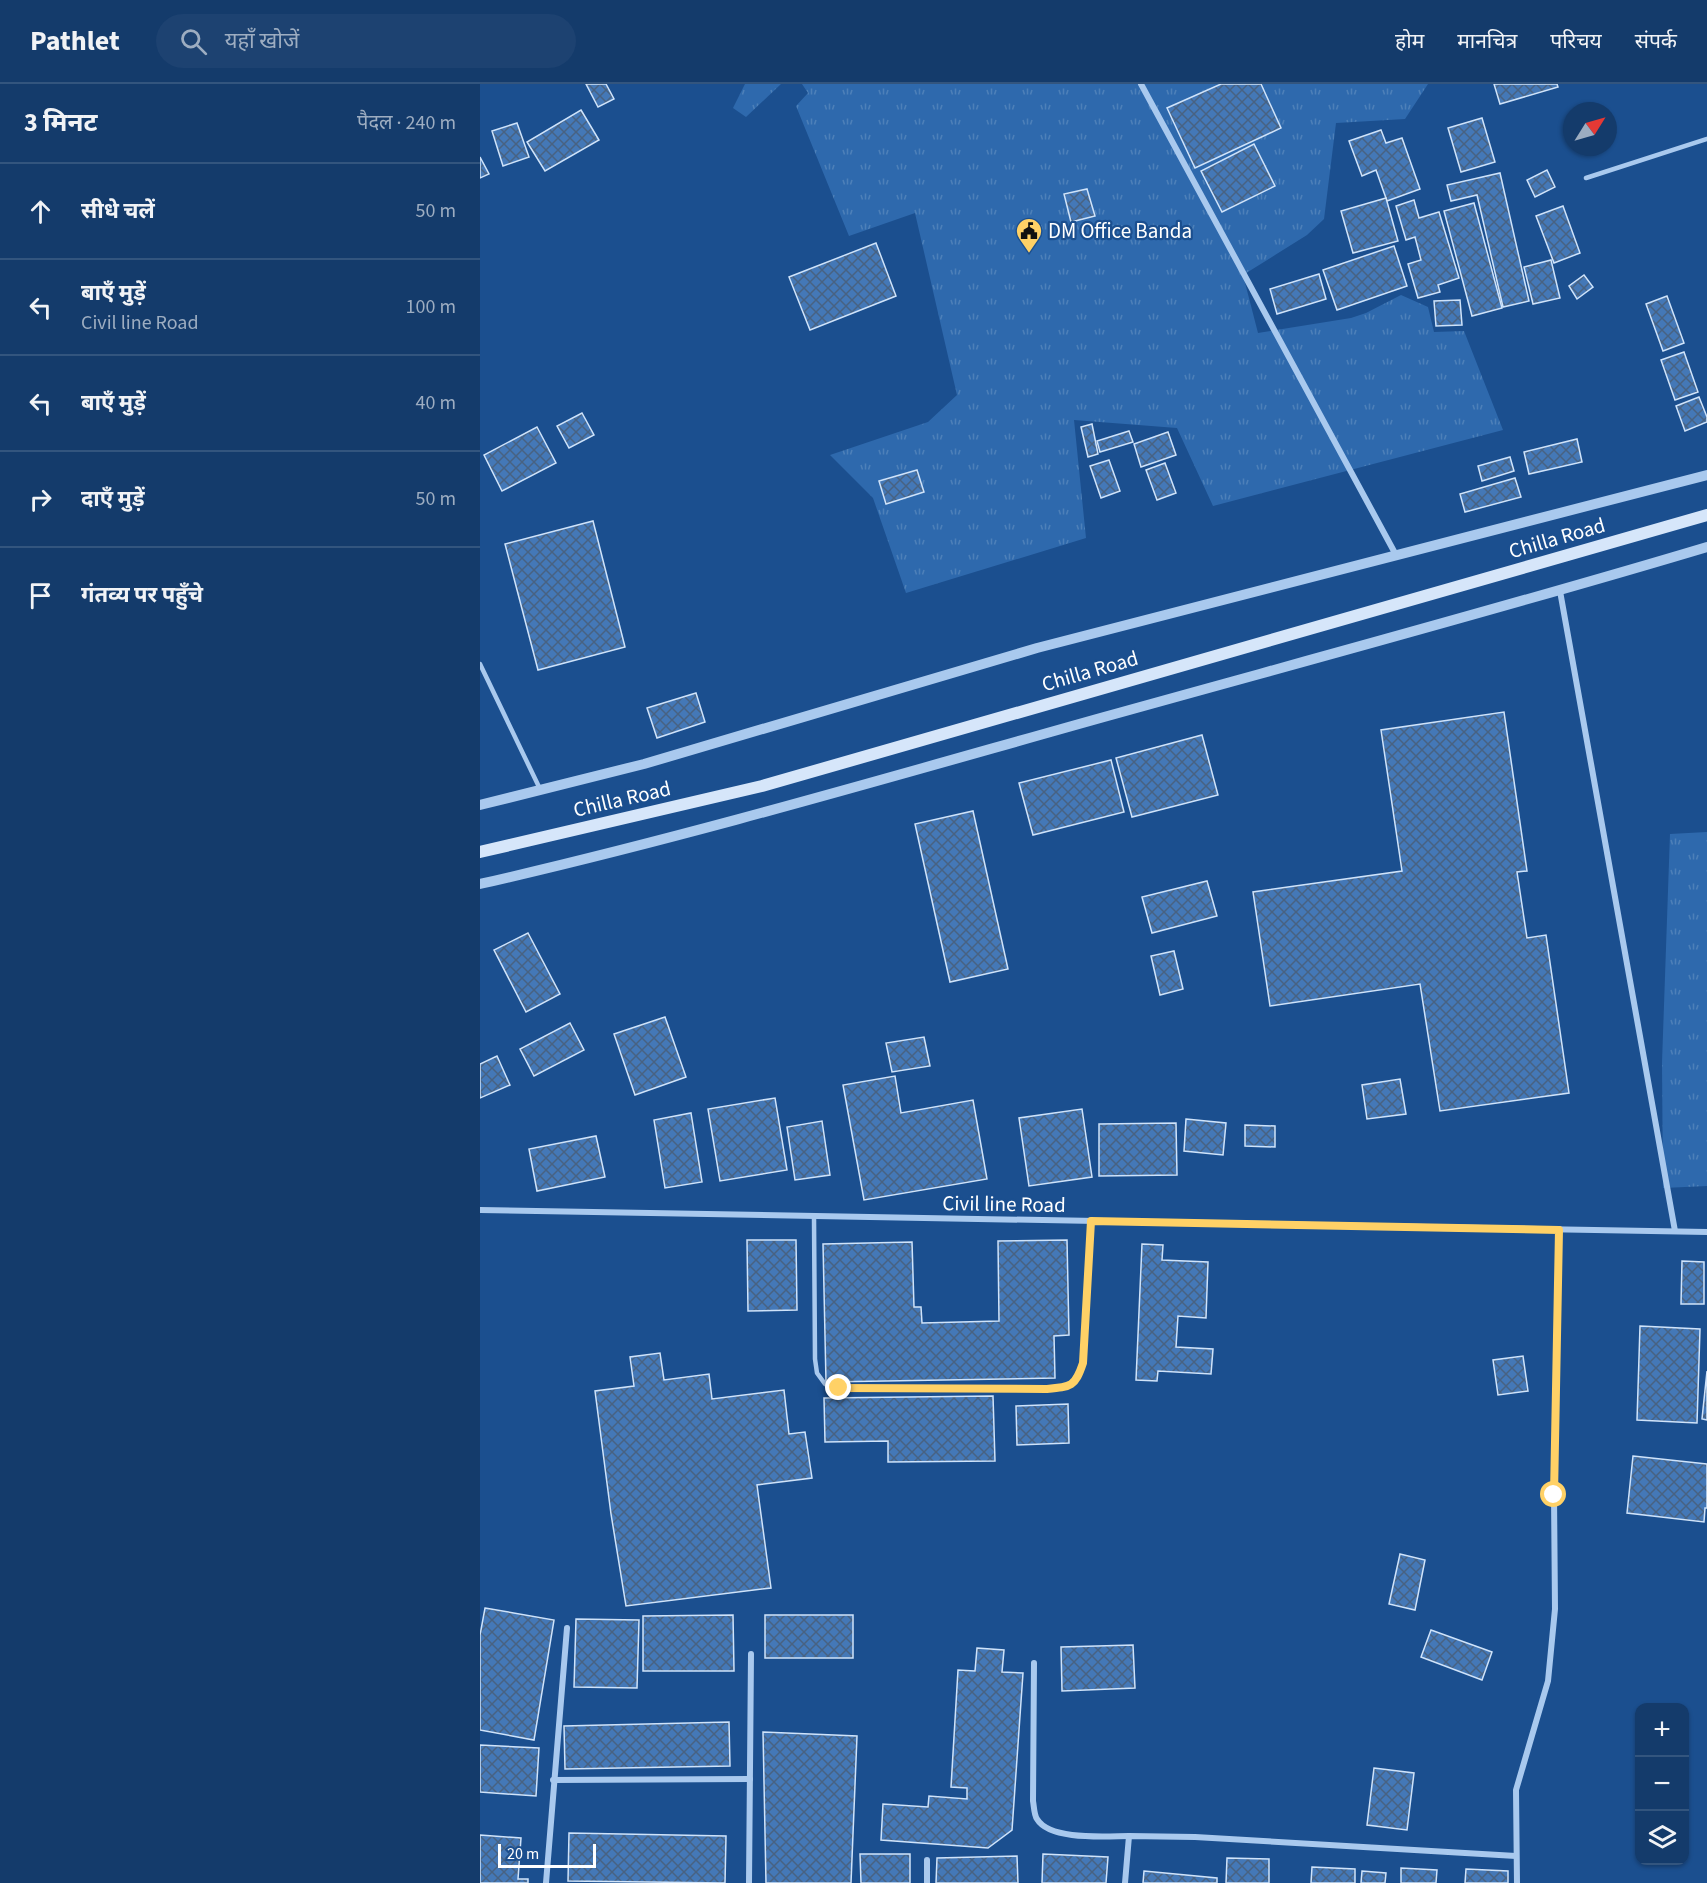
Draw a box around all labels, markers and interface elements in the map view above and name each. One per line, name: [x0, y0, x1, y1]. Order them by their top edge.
search box: [156, 14, 576, 68]
text: Pathlet: [30, 21, 120, 61]
icon: search: [177, 25, 210, 58]
text: यहाँ खोजें: [225, 25, 299, 57]
text: होम: [1395, 26, 1424, 56]
text: मानचित्र: [1457, 26, 1517, 56]
text: परिचय: [1550, 26, 1602, 56]
text: संपर्क: [1635, 26, 1677, 56]
north arrow: [1563, 102, 1617, 156]
text: 3 मिनट: [24, 104, 98, 141]
text: पैदल · 240 m: [357, 109, 456, 137]
icon: ahead: [24, 195, 57, 228]
text: सीधे चलें: [81, 195, 155, 227]
text: 50 m: [416, 197, 456, 225]
public building icon: DM Office Banda: [1014, 216, 1044, 254]
place label: DM Office Banda: [1048, 216, 1192, 246]
text: बाएँ मुड़ें: [81, 277, 146, 309]
icon: left: [24, 291, 57, 324]
text: 100 m: [406, 293, 456, 321]
text: Civil line Road: [81, 309, 199, 337]
icon: left: [24, 387, 57, 420]
text: बाएँ मुड़ें: [81, 387, 146, 419]
text: 40 m: [416, 389, 456, 417]
icon: right: [24, 483, 57, 516]
text: दाएँ मुड़ें: [81, 483, 144, 515]
text: 50 m: [416, 485, 456, 513]
street label: Chilla Road: [1505, 510, 1609, 566]
icon: arrive: [24, 579, 57, 612]
text: गंतव्य पर पहुँचे: [81, 579, 203, 611]
street label: Chilla Road: [1038, 643, 1142, 699]
street label: Chilla Road: [570, 773, 674, 825]
street label: Civil line Road: [942, 1188, 1066, 1220]
route end: [825, 1374, 851, 1400]
route start: [1540, 1481, 1566, 1507]
map controls: [1635, 1703, 1689, 1865]
button: +: [1635, 1703, 1689, 1757]
button: −: [1635, 1757, 1689, 1811]
button: layers: [1635, 1811, 1689, 1865]
scale bar: [498, 1841, 596, 1868]
text: 20 m: [507, 1843, 539, 1865]

